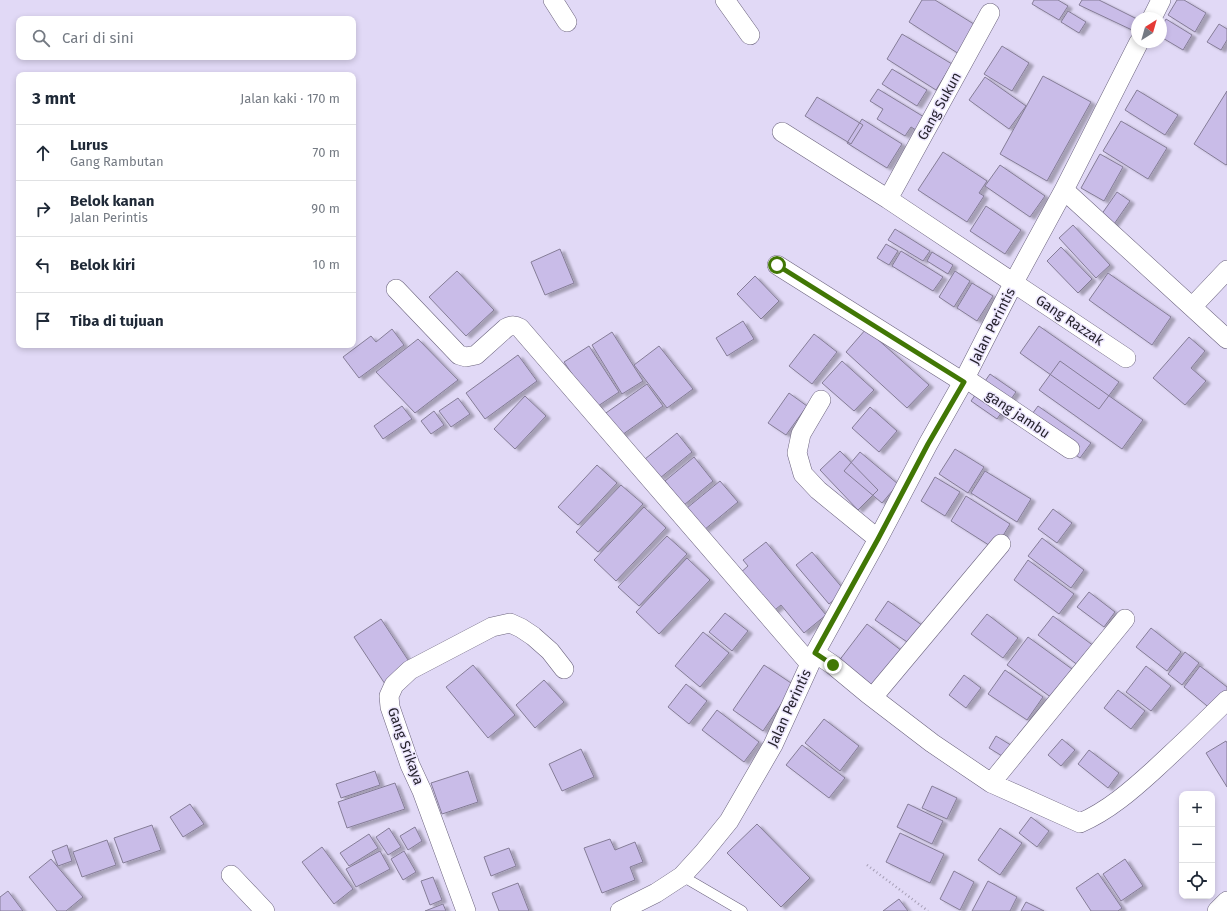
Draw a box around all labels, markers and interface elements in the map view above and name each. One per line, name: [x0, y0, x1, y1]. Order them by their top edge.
north arrow: [1131, 12, 1167, 48]
search box: [16, 16, 356, 60]
icon: search: [30, 27, 52, 49]
text: Cari di sini: [62, 29, 134, 47]
street label: Gang Sukun: [914, 69, 965, 143]
text: 3 mnt: [32, 88, 76, 109]
text: Jalan kaki · 170 m: [240, 91, 340, 106]
text: Lurus: [70, 136, 108, 154]
icon: ahead: [32, 142, 54, 164]
text: 70 m: [313, 145, 340, 160]
text: Gang Rambutan: [70, 154, 164, 169]
text: Belok kanan: [70, 192, 154, 210]
icon: right: [32, 198, 54, 220]
text: 90 m: [311, 201, 340, 216]
text: Jalan Perintis: [70, 210, 148, 225]
icon: left: [32, 254, 54, 276]
text: Belok kiri: [70, 256, 135, 274]
route start: [768, 256, 786, 274]
text: 10 m: [313, 257, 340, 272]
street label: Jalan Perintis: [966, 285, 1019, 367]
street label: Gang Razzak: [1032, 291, 1108, 350]
icon: arrive: [32, 310, 54, 332]
text: Tiba di tujuan: [70, 312, 164, 330]
street label: gang jambu: [982, 387, 1053, 442]
route end: [824, 656, 842, 674]
street label: Jalan Perintis: [764, 666, 815, 750]
street label: Gang Srikaya: [384, 705, 427, 787]
map controls: [1179, 791, 1215, 899]
button: +: [1179, 791, 1215, 827]
button: −: [1179, 827, 1215, 863]
button: locate: [1179, 863, 1215, 899]

